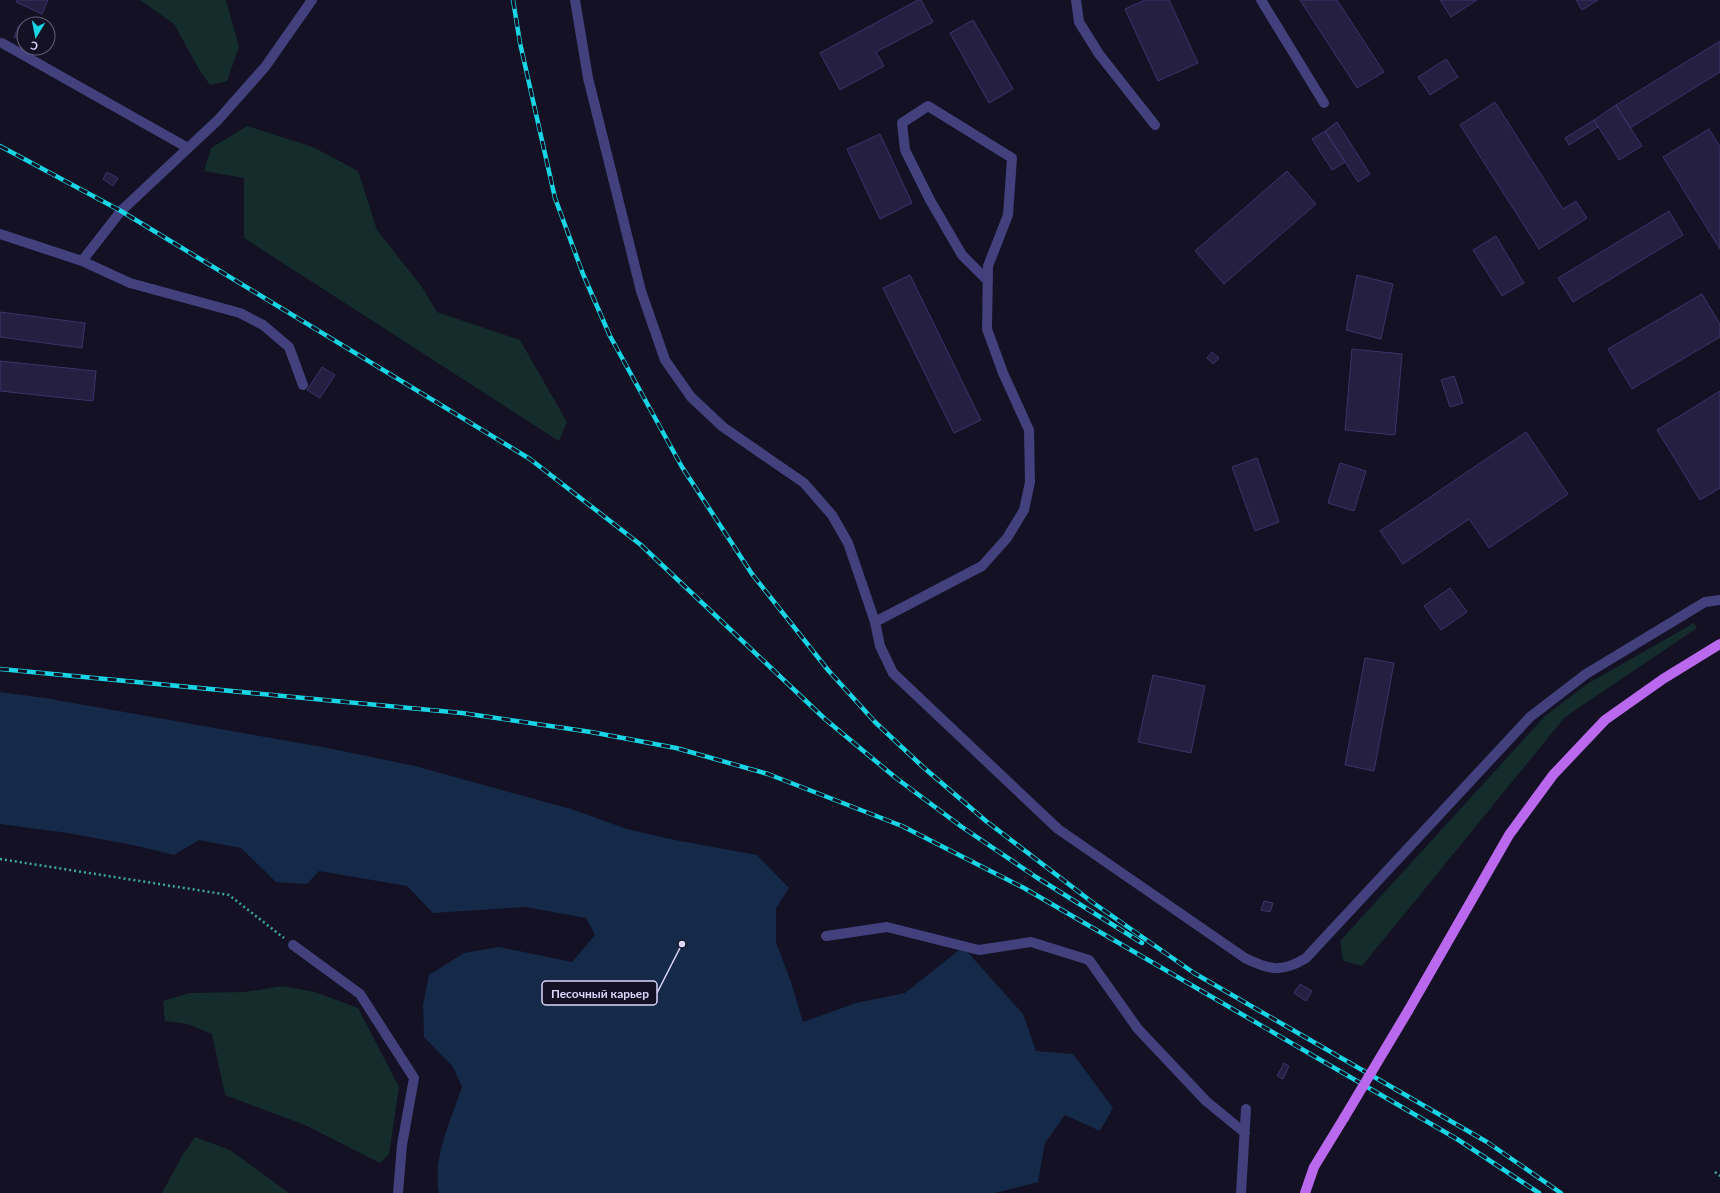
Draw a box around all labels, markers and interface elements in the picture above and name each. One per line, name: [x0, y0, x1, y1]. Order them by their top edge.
north arrow: [16, 16, 56, 56]
text: С: [29, 39, 39, 53]
callout: Песочный карьер: [542, 981, 657, 1005]
text: Песочный карьер: [551, 986, 649, 1001]

